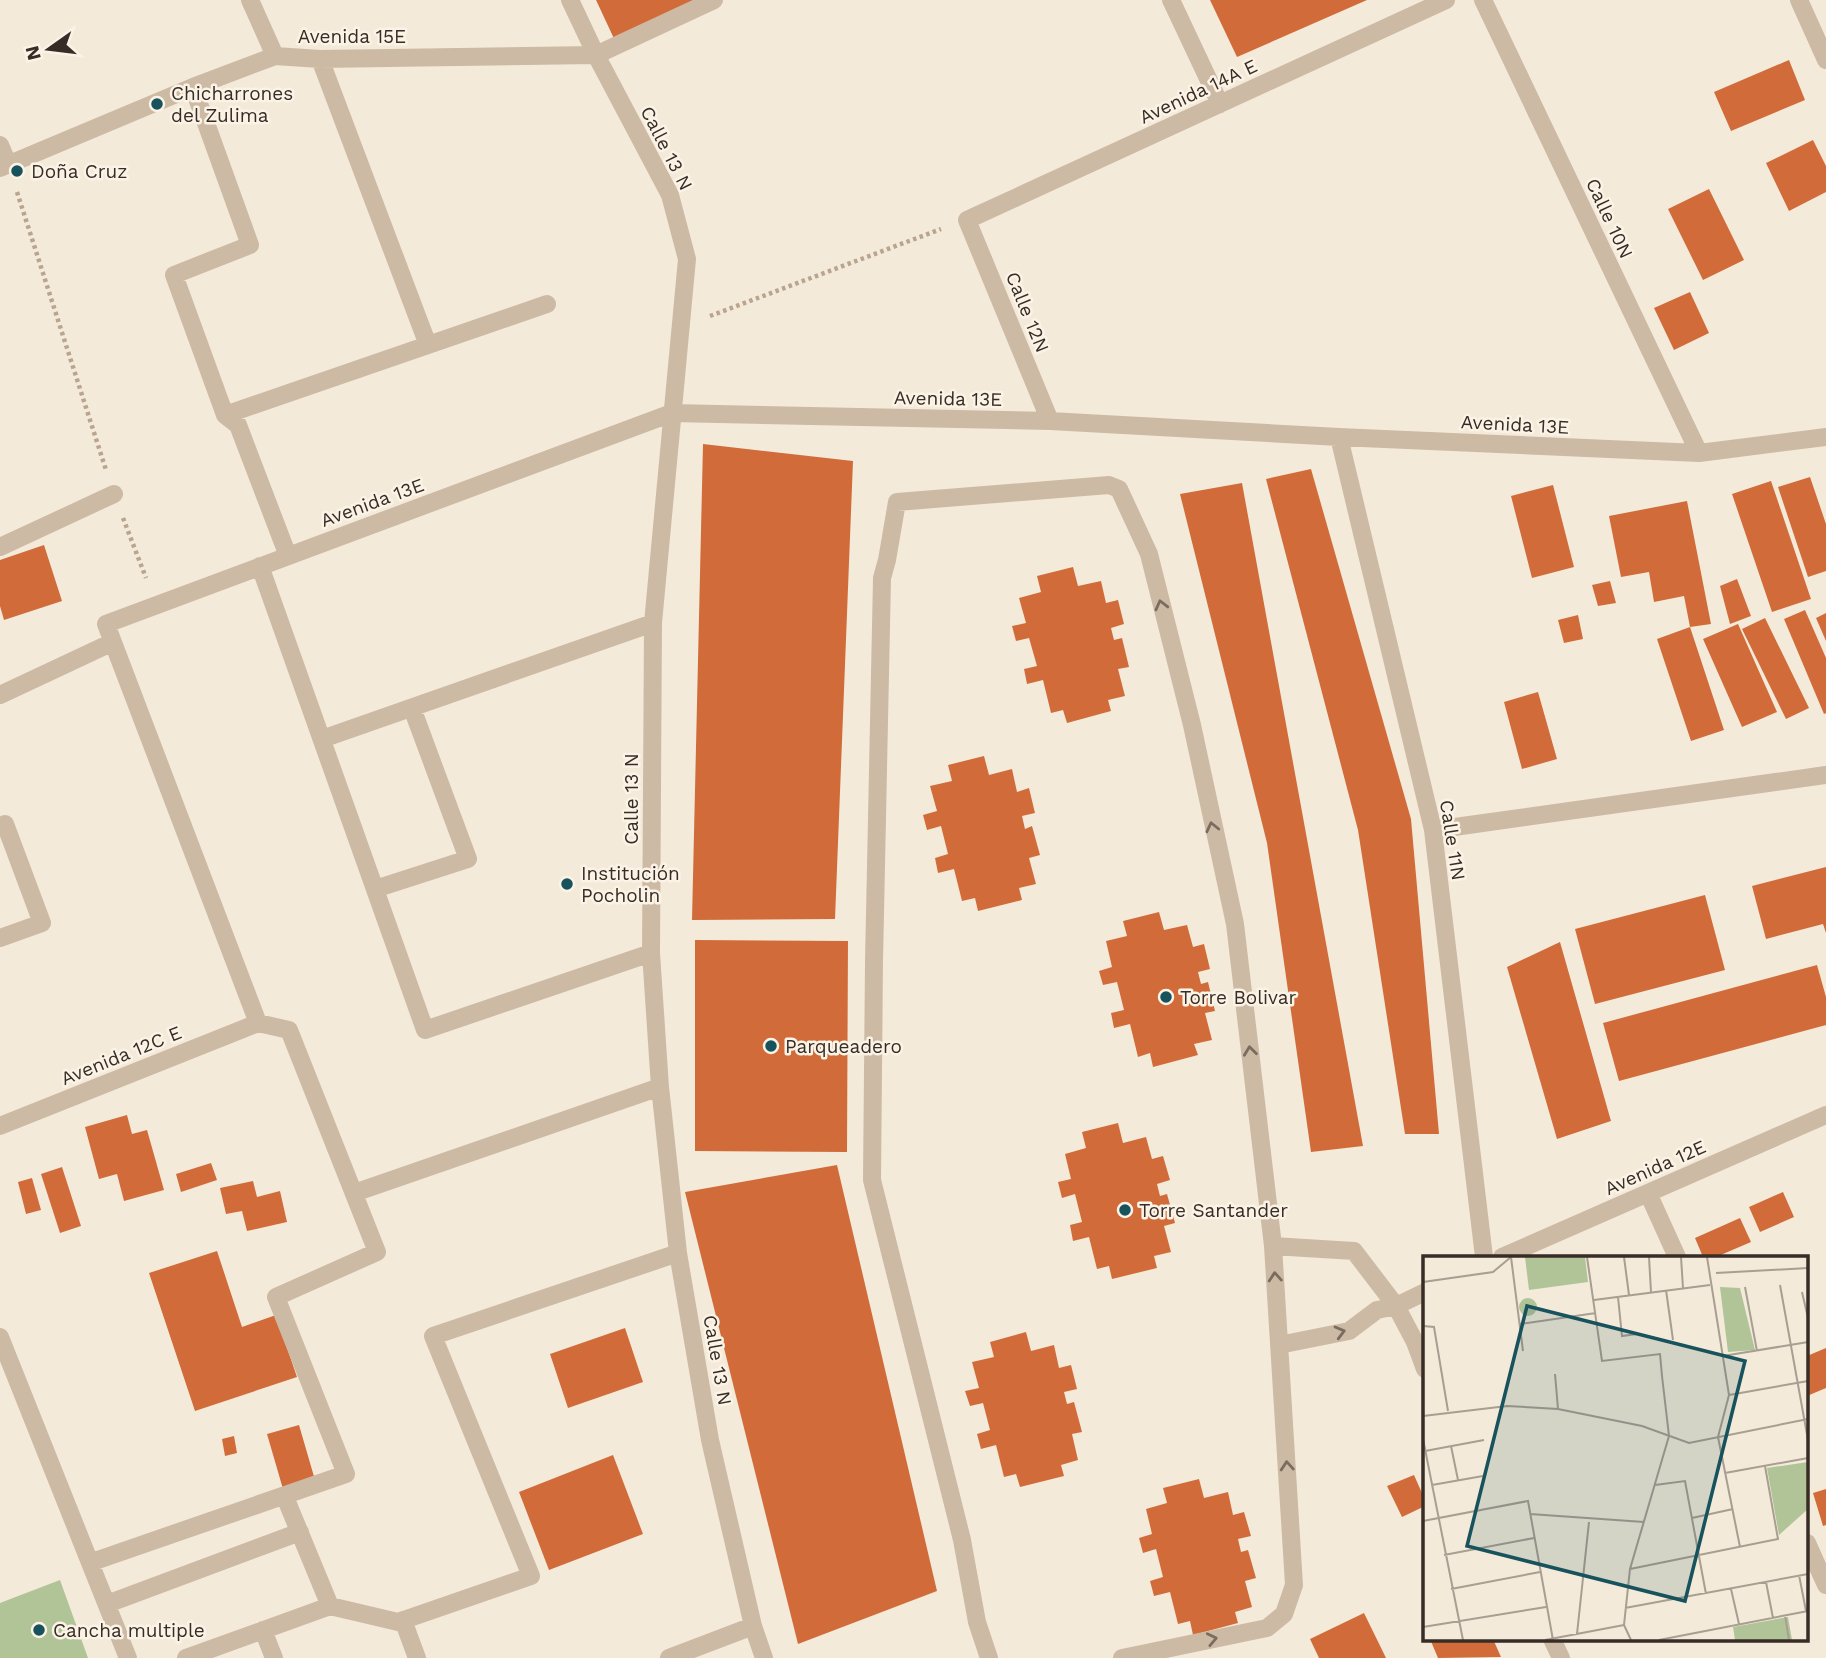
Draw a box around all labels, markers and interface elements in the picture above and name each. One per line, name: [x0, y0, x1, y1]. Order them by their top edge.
north arrow: [14, 14, 84, 84]
street label: Avenida 15E: [298, 25, 406, 48]
text: N: [20, 43, 46, 63]
street label: Avenida 14A E: [1136, 54, 1261, 129]
place label: Chicharrones del Zulima: [171, 82, 293, 127]
marker: Chicharrones del Zulima: [149, 96, 165, 112]
street label: Calle 13 N: [636, 102, 698, 194]
place label: Doña Cruz: [31, 160, 127, 183]
marker: Doña Cruz: [9, 163, 25, 179]
street label: Calle 10N: [1581, 175, 1638, 262]
street label: Calle 12N: [1001, 269, 1054, 356]
street label: Avenida 13E: [894, 386, 1002, 411]
street label: Avenida 13E: [1460, 410, 1570, 439]
street label: Avenida 13E: [317, 473, 427, 532]
one-way arrow: [1155, 599, 1170, 611]
street label: Calle 13 N: [620, 753, 643, 845]
street label: Calle 11N: [1435, 798, 1470, 882]
one-way arrow: [1206, 821, 1221, 833]
place label: Institución Pocholin: [581, 862, 680, 907]
marker: Institución Pocholin: [559, 876, 575, 892]
place label: Torre Bolivar: [1180, 986, 1296, 1009]
marker: Torre Bolivar: [1158, 989, 1174, 1005]
street label: Avenida 12C E: [58, 1021, 185, 1090]
place label: Parqueadero: [785, 1035, 902, 1058]
marker: Parqueadero: [763, 1038, 779, 1054]
one-way arrow: [1242, 1045, 1257, 1057]
street label: Avenida 12E: [1601, 1135, 1709, 1200]
place label: Torre Santander: [1139, 1199, 1288, 1222]
marker: Torre Santander: [1117, 1202, 1133, 1218]
inset map: [1423, 1256, 1808, 1640]
one-way arrow: [1267, 1271, 1282, 1282]
street label: Calle 13 N: [698, 1313, 737, 1407]
one-way arrow: [1334, 1326, 1346, 1340]
one-way arrow: [1279, 1460, 1294, 1471]
place label: Cancha multiple: [53, 1619, 205, 1642]
marker: Cancha multiple: [31, 1622, 47, 1638]
one-way arrow: [1206, 1633, 1218, 1648]

